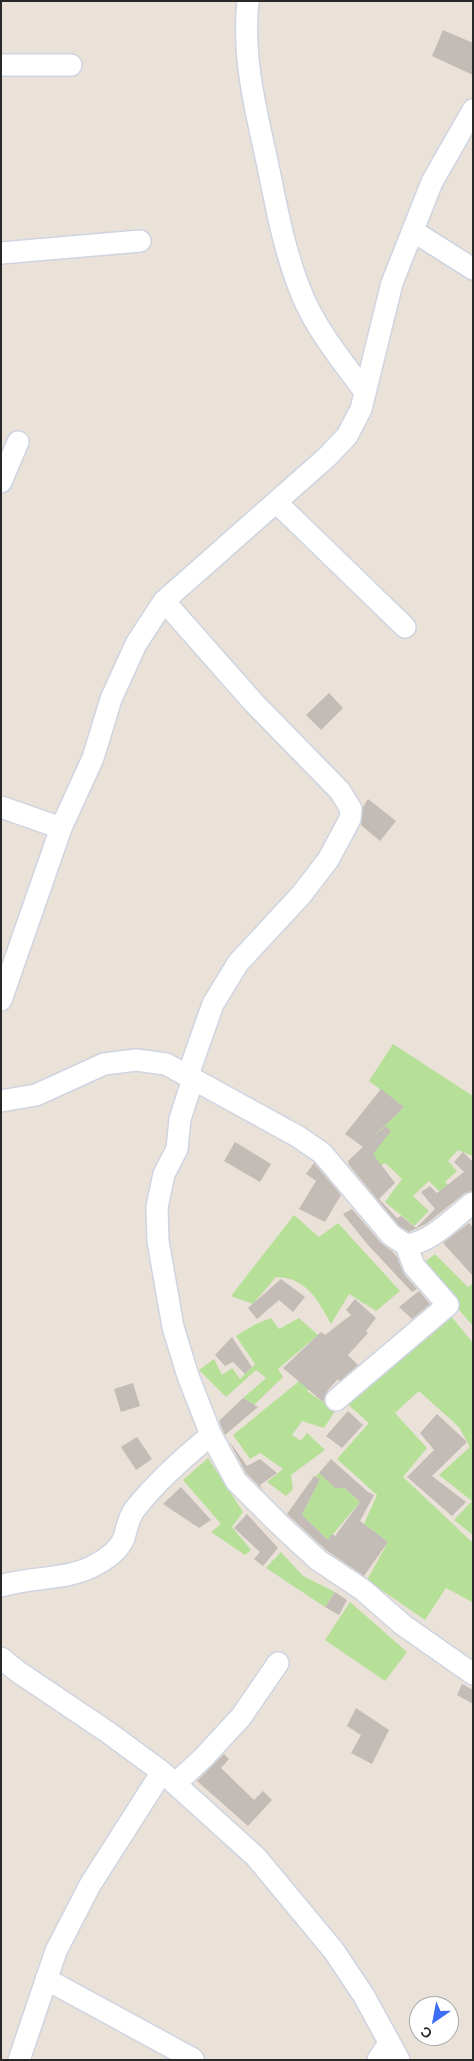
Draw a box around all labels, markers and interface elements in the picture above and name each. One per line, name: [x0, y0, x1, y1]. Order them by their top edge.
north arrow: [409, 1996, 459, 2046]
text: С: [418, 2023, 435, 2042]

